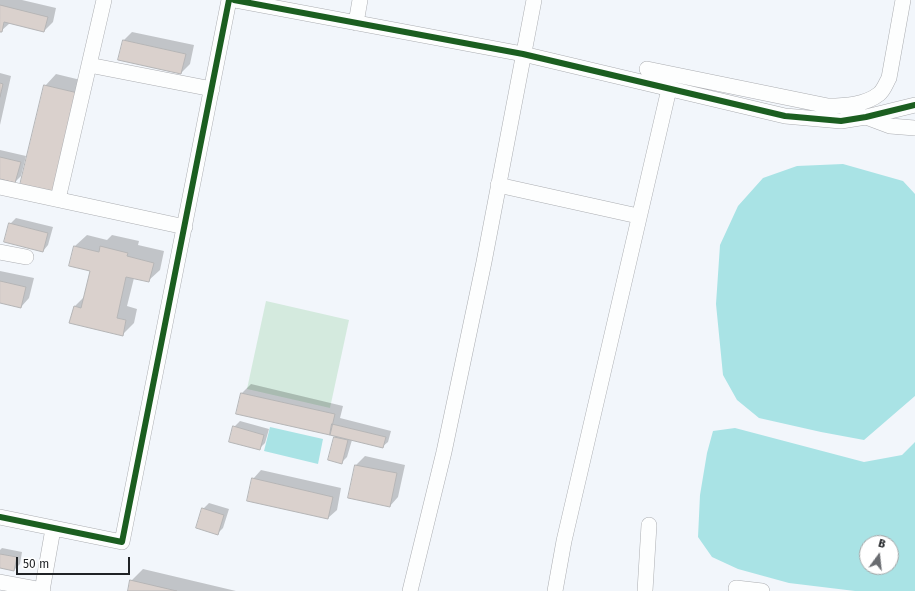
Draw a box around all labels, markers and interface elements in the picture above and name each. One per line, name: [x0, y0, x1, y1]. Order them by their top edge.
north arrow: [859, 535, 899, 575]
text: B: [877, 537, 887, 551]
scale bar: [18, 549, 132, 575]
text: 50 m: [23, 557, 49, 571]

